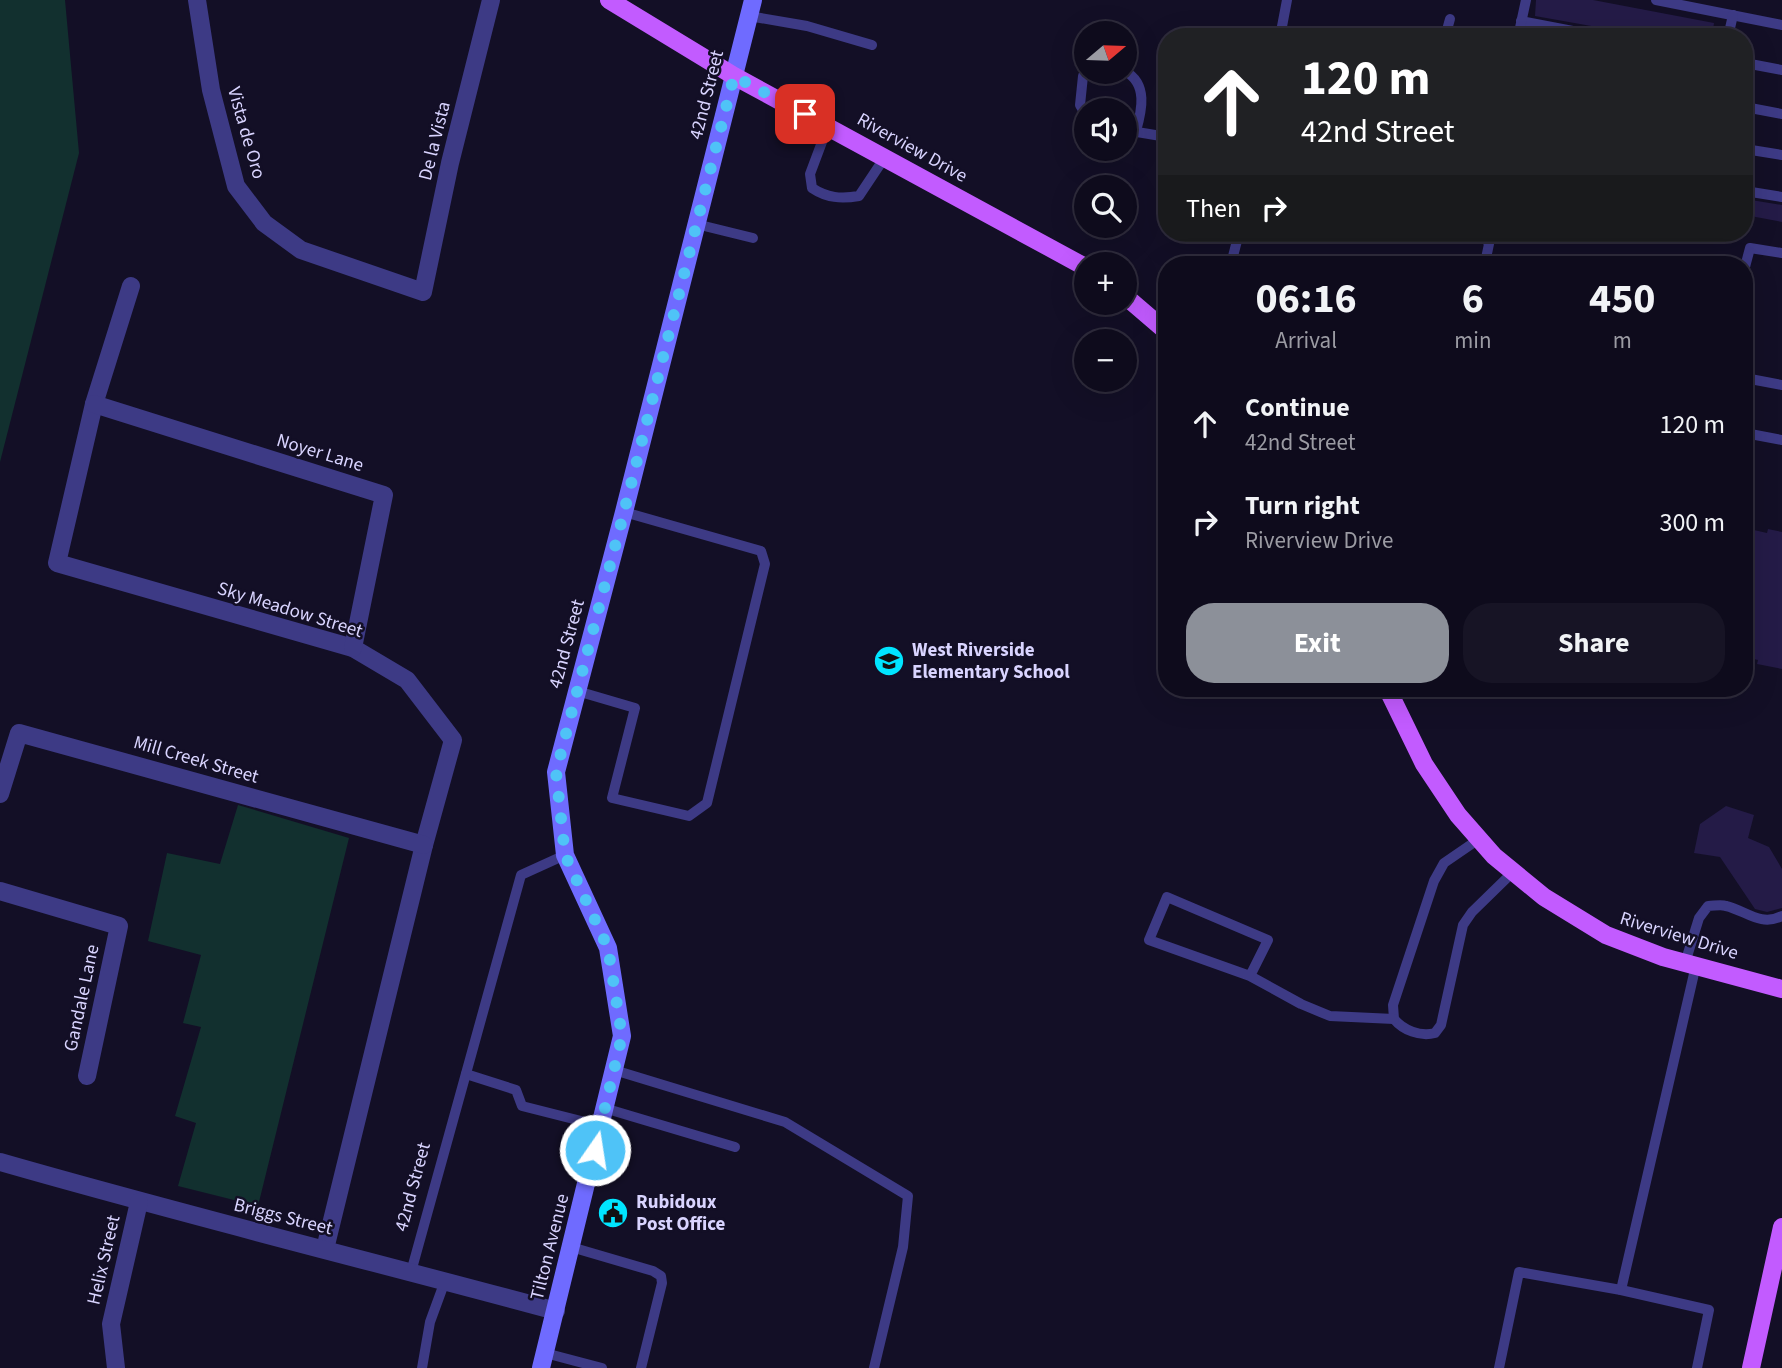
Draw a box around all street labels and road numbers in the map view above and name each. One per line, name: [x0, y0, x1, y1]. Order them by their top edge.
street label: 42nd Street: [683, 47, 731, 143]
street label: Vista de Oro: [220, 84, 272, 182]
street label: De la Vista: [412, 99, 458, 183]
street label: Riverview Drive: [852, 106, 972, 190]
street label: Noyer Lane: [273, 427, 367, 479]
street label: Sky Meadow Street: [214, 575, 367, 645]
street label: 42nd Street: [542, 596, 592, 692]
street label: Mill Creek Street: [130, 729, 262, 791]
street label: Riverview Drive: [1616, 905, 1742, 967]
street label: Gandale Lane: [58, 942, 106, 1054]
street label: 42nd Street: [388, 1139, 438, 1235]
street label: Tilton Avenue: [524, 1191, 576, 1303]
street label: Briggs Street: [231, 1192, 336, 1242]
street label: Helix Street: [81, 1212, 128, 1307]

